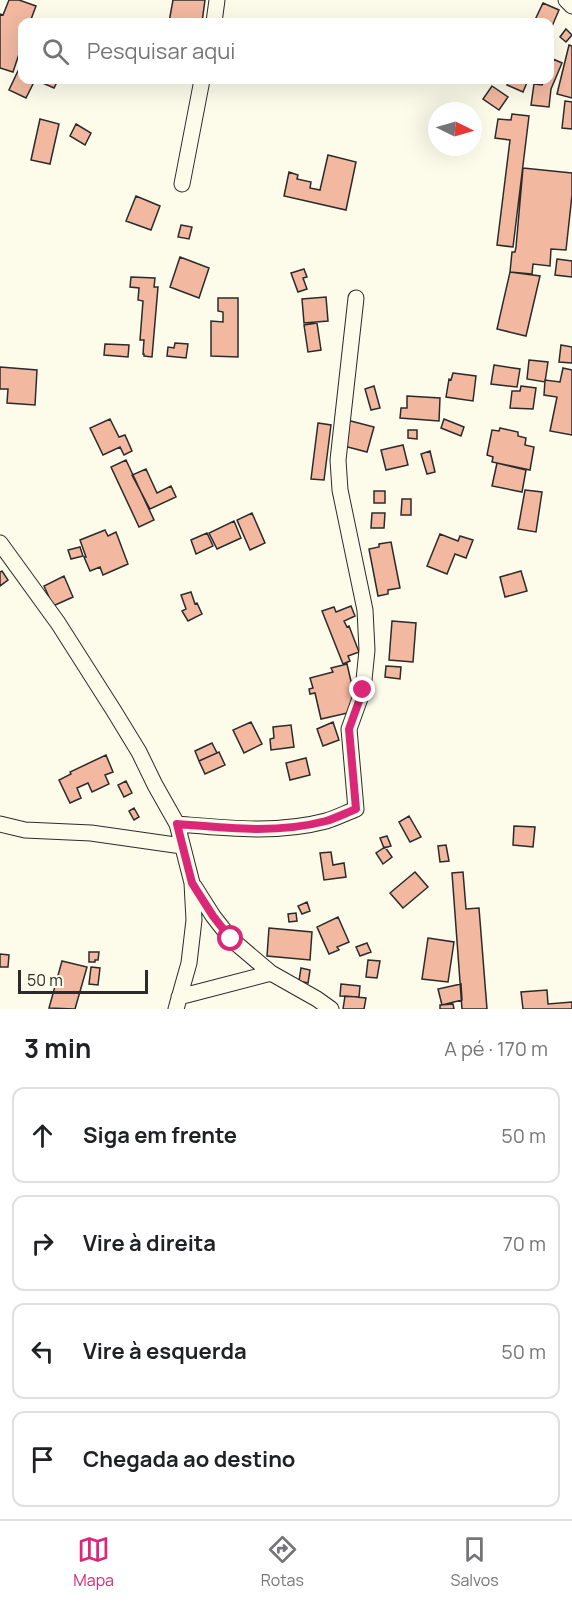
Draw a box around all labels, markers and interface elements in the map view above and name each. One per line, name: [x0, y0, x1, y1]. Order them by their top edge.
search box: [18, 18, 554, 84]
icon: search: [39, 35, 72, 68]
text: Pesquisar aqui: [87, 36, 235, 66]
north arrow: [428, 102, 482, 156]
route end: [349, 676, 375, 702]
route start: [217, 925, 243, 951]
scale bar: [18, 967, 148, 995]
text: 50 m: [27, 969, 63, 991]
text: 3 min: [24, 1030, 91, 1066]
text: A pé · 170 m: [444, 1035, 548, 1062]
icon: ahead: [26, 1119, 59, 1152]
text: Siga em frente: [83, 1120, 237, 1150]
text: 50 m: [501, 1122, 546, 1149]
icon: right: [26, 1227, 59, 1260]
text: Vire à direita: [83, 1228, 216, 1258]
text: 70 m: [503, 1230, 546, 1257]
icon: left: [26, 1335, 59, 1368]
text: Vire à esquerda: [83, 1336, 247, 1366]
text: 50 m: [501, 1338, 546, 1365]
icon: arrive: [26, 1443, 59, 1476]
text: Chegada ao destino: [83, 1444, 295, 1474]
tab: Mapa: [73, 1533, 114, 1591]
tab: Rotas: [261, 1533, 304, 1591]
tab: Salvos: [451, 1533, 499, 1591]

